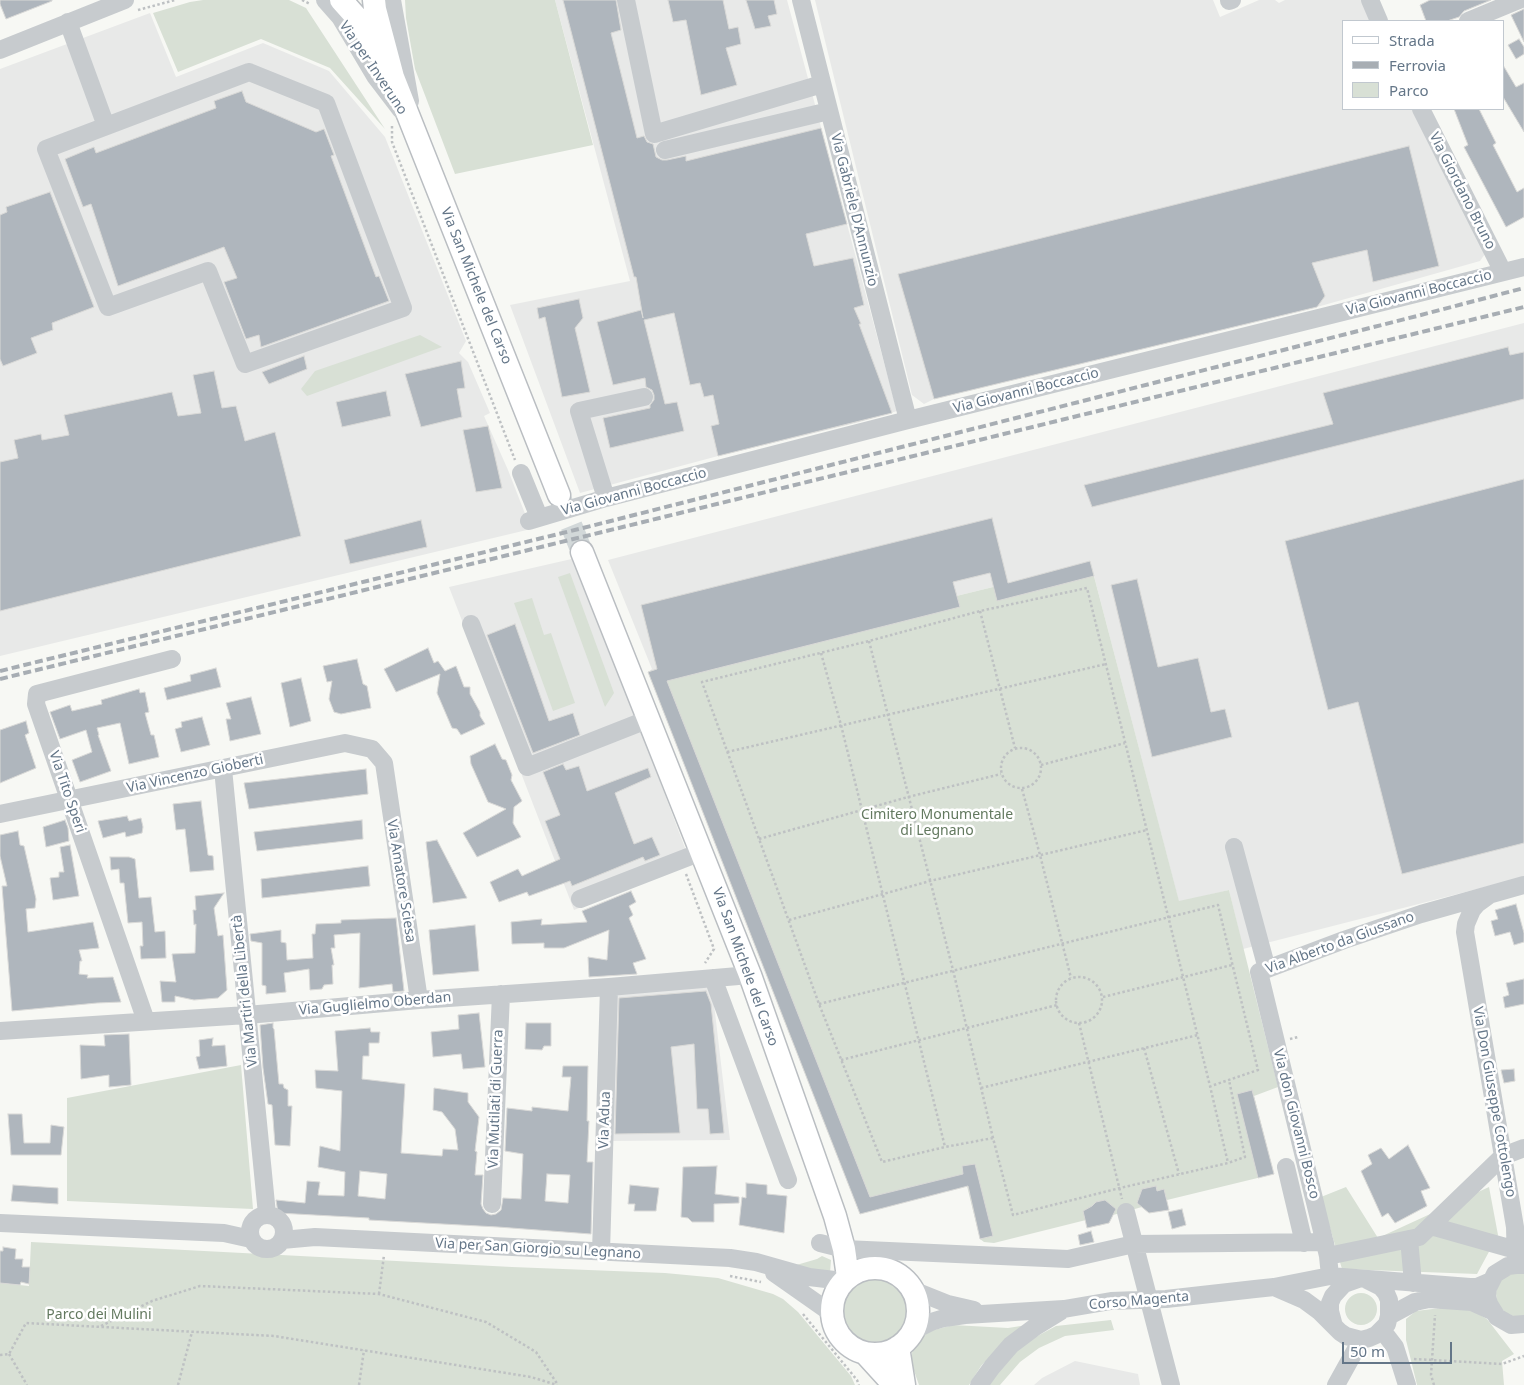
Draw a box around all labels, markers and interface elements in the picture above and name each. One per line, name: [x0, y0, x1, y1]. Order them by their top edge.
street label: Via per Inveruno: [335, 18, 411, 118]
legend: [1342, 20, 1504, 110]
text: Strada: [1389, 30, 1435, 50]
text: Ferrovia: [1389, 55, 1446, 75]
text: Parco: [1389, 80, 1429, 100]
street label: Via Giordano Bruno: [1425, 130, 1499, 252]
street label: Via Gabriele D'Annunzio: [827, 132, 881, 288]
street label: Via San Michele del Carso: [437, 205, 515, 367]
street label: Via Giovanni Boccaccio: [1344, 267, 1494, 319]
street label: Via Giovanni Boccaccio: [951, 365, 1101, 417]
street label: Via Giovanni Boccaccio: [560, 465, 708, 519]
street label: Via Tito Speri: [45, 749, 89, 835]
street label: Via Vincenzo Gioberti: [125, 751, 265, 797]
park label: Cimitero Monumentale di Legnano: [861, 807, 1013, 840]
street label: Via Amatore Sciesa: [383, 818, 419, 944]
street label: Via San Michele del Carso: [708, 885, 782, 1049]
street label: Via Alberto da Giussano: [1264, 908, 1416, 978]
street label: Via Martiri della Libertà: [229, 914, 261, 1068]
street label: Via Guglielmo Oberdan: [298, 989, 452, 1019]
street label: Via Don Giuseppe Cottolengo: [1469, 1005, 1519, 1199]
street label: Via Mutilati di Guerra: [485, 1029, 507, 1169]
street label: Via don Giovanni Bosco: [1269, 1047, 1323, 1201]
street label: Via Adua: [596, 1091, 614, 1149]
street label: Via per San Giorgio su Legnano: [435, 1235, 641, 1263]
street label: Corso Magenta: [1088, 1288, 1190, 1314]
park label: Parco dei Mulini: [46, 1307, 152, 1323]
scale bar: [1344, 1332, 1454, 1364]
text: 50 m: [1350, 1341, 1385, 1361]

